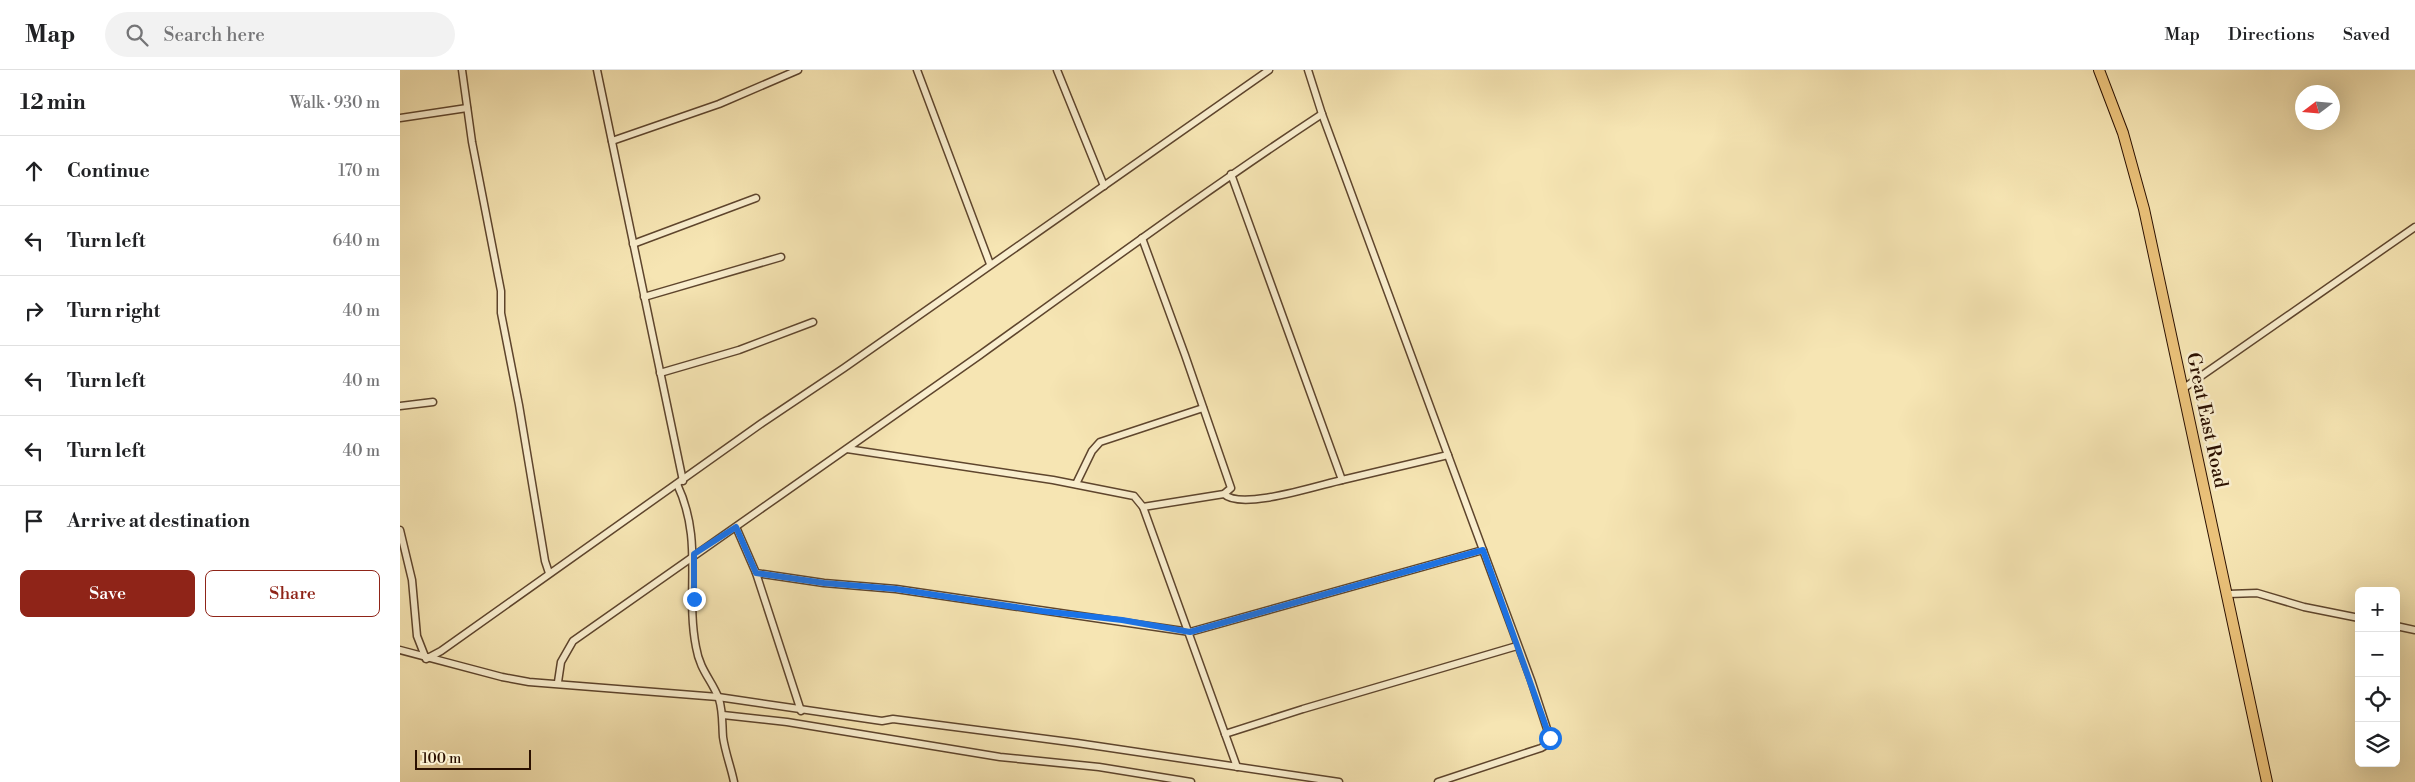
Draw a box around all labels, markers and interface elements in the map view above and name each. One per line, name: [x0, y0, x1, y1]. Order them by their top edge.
search box: [105, 12, 455, 57]
text: Map: [25, 20, 75, 50]
icon: search: [123, 21, 151, 49]
text: Search here: [163, 23, 265, 47]
text: Map: [2164, 23, 2200, 46]
text: Directions: [2228, 23, 2315, 46]
text: Saved: [2343, 23, 2390, 46]
north arrow: [2295, 85, 2340, 130]
text: 12 min: [20, 90, 86, 116]
text: Walk · 930 m: [290, 93, 380, 113]
icon: ahead: [20, 157, 48, 185]
text: Continue: [67, 159, 150, 183]
text: 170 m: [338, 161, 380, 181]
icon: left: [20, 227, 48, 255]
text: Turn left: [67, 229, 146, 253]
text: 640 m: [333, 231, 380, 251]
icon: right: [20, 297, 48, 325]
text: Turn right: [67, 299, 160, 323]
text: 40 m: [343, 301, 380, 321]
street label: Great East Road: [2181, 350, 2233, 490]
icon: left: [20, 367, 48, 395]
text: Turn left: [67, 369, 146, 393]
text: 40 m: [343, 371, 380, 391]
icon: left: [20, 437, 48, 465]
text: Turn left: [67, 439, 146, 463]
text: 40 m: [343, 441, 380, 461]
icon: arrive: [20, 507, 48, 535]
text: Arrive at destination: [67, 509, 250, 533]
button: Save: [20, 570, 195, 617]
button: Share: [205, 570, 380, 617]
map controls: [2355, 587, 2400, 767]
button: +: [2355, 587, 2400, 632]
route end: [683, 588, 706, 611]
button: −: [2355, 632, 2400, 677]
button: locate: [2355, 677, 2400, 722]
button: layers: [2355, 722, 2400, 767]
route start: [1539, 727, 1562, 750]
scale bar: [415, 747, 531, 770]
text: 100 m: [422, 750, 461, 768]

